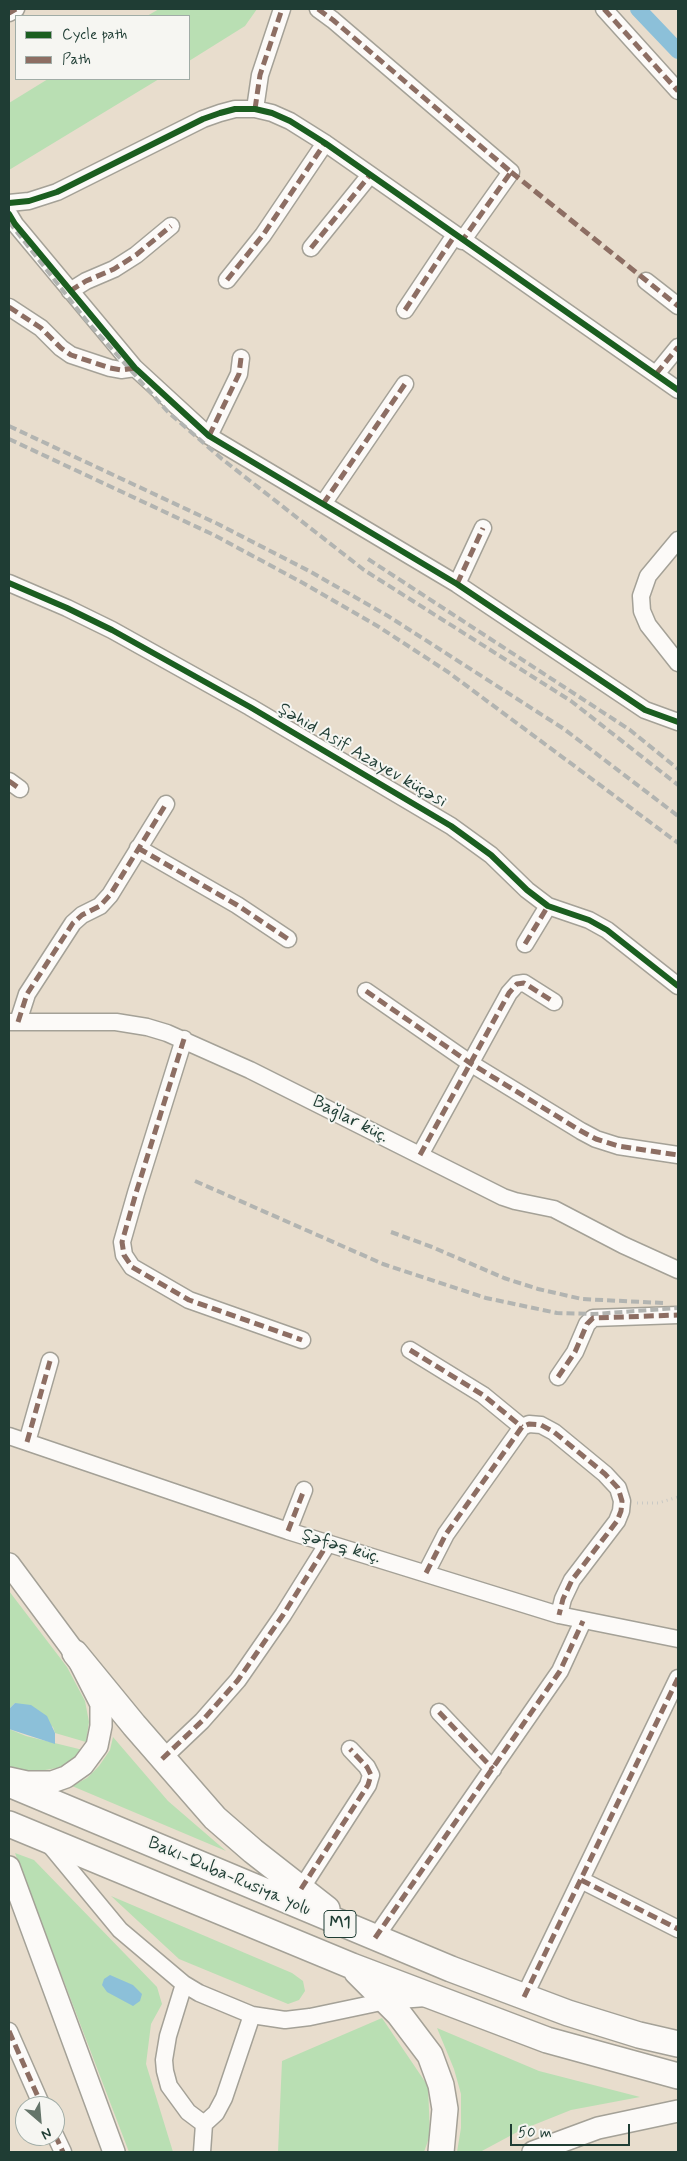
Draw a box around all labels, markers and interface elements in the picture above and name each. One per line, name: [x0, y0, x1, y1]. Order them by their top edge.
legend: [15, 15, 190, 80]
text: Cycle path: [62, 25, 127, 45]
text: Path: [62, 50, 91, 70]
street label: Şəhid Asif Azayev küçəsi: [274, 699, 450, 813]
street label: Bağlar küç.: [308, 1092, 392, 1148]
street label: Şəfəq küç.: [299, 1525, 383, 1569]
street label: Bakı-Quba-Rusiya yolu: [144, 1833, 314, 1921]
road number: M1: [324, 1910, 356, 1938]
north arrow: [15, 2096, 65, 2146]
scale bar: [512, 2114, 632, 2146]
text: N: [38, 2123, 55, 2144]
text: 50 m: [518, 2123, 552, 2143]

